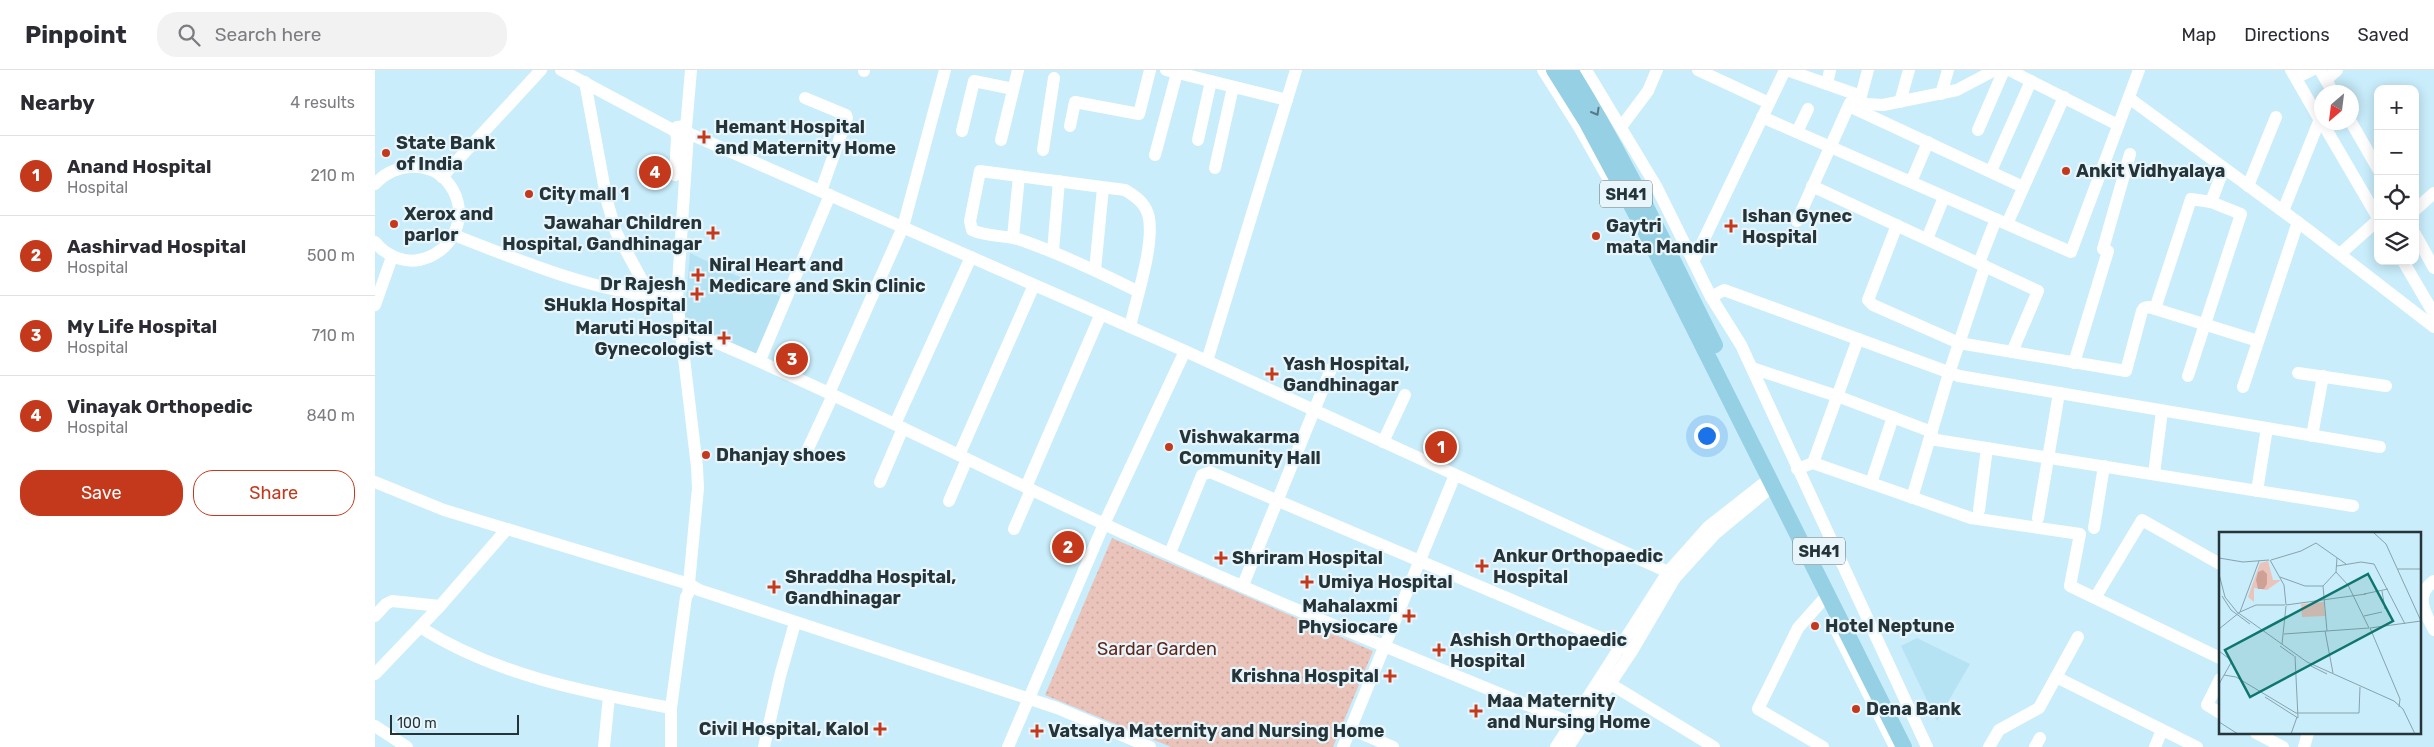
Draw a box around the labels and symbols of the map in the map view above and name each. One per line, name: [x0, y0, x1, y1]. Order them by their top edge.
north arrow: [2314, 85, 2359, 130]
one-way arrow: [1589, 106, 1599, 115]
place label: Hemant Hospital and Maternity Home: [715, 116, 896, 159]
marker: Hemant Hospital and Maternity Home: [697, 130, 711, 144]
place label: State Bank of India: [396, 132, 496, 175]
marker: State Bank of India: [380, 147, 392, 159]
pin: 4: [639, 153, 671, 191]
place label: Ankit Vidhyalaya: [2076, 160, 2225, 182]
marker: Ankit Vidhyalaya: [2060, 165, 2072, 177]
road number: SH41: [1600, 180, 1652, 208]
place label: City mall 1: [539, 183, 630, 205]
marker: City mall 1: [523, 188, 535, 200]
place label: Xerox and parlor: [404, 203, 493, 246]
place label: Ishan Gynec Hospital: [1742, 205, 1852, 248]
place label: Jawahar Children Hospital, Gandhinagar: [502, 212, 702, 255]
place label: Gaytri mata Mandir: [1606, 215, 1718, 258]
marker: Xerox and parlor: [388, 218, 400, 230]
marker: Ishan Gynec Hospital: [1724, 219, 1738, 233]
marker: Jawahar Children Hospital, Gandhinagar: [706, 226, 720, 240]
marker: Gaytri mata Mandir: [1590, 230, 1602, 242]
place label: Niral Heart and Medicare and Skin Clinic: [709, 254, 926, 297]
marker: Niral Heart and Medicare and Skin Clinic: [691, 268, 705, 282]
place label: Dr Rajesh SHukla Hospital: [544, 273, 686, 316]
marker: Dr Rajesh SHukla Hospital: [690, 287, 704, 301]
place label: Maruti Hospital Gynecologist: [575, 317, 713, 360]
marker: Maruti Hospital Gynecologist: [717, 331, 731, 345]
pin: 3: [776, 340, 808, 378]
place label: Yash Hospital, Gandhinagar: [1283, 353, 1410, 396]
marker: Yash Hospital, Gandhinagar: [1265, 367, 1279, 381]
your location: [1694, 423, 1720, 449]
place label: Vishwakarma Community Hall: [1179, 426, 1321, 469]
pin: 1: [1425, 428, 1457, 466]
marker: Vishwakarma Community Hall: [1163, 441, 1175, 453]
place label: Dhanjay shoes: [716, 444, 846, 466]
marker: Dhanjay shoes: [700, 449, 712, 461]
pin: 2: [1052, 528, 1084, 566]
inset map: [2219, 532, 2421, 734]
road number: SH41: [1793, 538, 1845, 564]
place label: Ankur Orthopaedic Hospital: [1493, 545, 1663, 588]
place label: Shriram Hospital: [1232, 547, 1383, 569]
marker: Shriram Hospital: [1214, 551, 1228, 565]
marker: Ankur Orthopaedic Hospital: [1475, 559, 1489, 573]
place label: Shraddha Hospital, Gandhinagar: [785, 566, 956, 609]
place label: Umiya Hospital: [1318, 571, 1453, 593]
marker: Umiya Hospital: [1300, 575, 1314, 589]
marker: Shraddha Hospital, Gandhinagar: [767, 580, 781, 594]
place label: Mahalaxmi Physiocare: [1298, 595, 1398, 638]
marker: Mahalaxmi Physiocare: [1402, 609, 1416, 623]
place label: Hotel Neptune: [1825, 615, 1955, 637]
marker: Hotel Neptune: [1809, 620, 1821, 632]
place label: Ashish Orthopaedic Hospital: [1450, 629, 1627, 672]
park label: Sardar Garden: [1097, 638, 1217, 660]
marker: Ashish Orthopaedic Hospital: [1432, 643, 1446, 657]
place label: Krishna Hospital: [1231, 665, 1379, 687]
marker: Krishna Hospital: [1383, 669, 1397, 683]
place label: Maa Maternity and Nursing Home: [1487, 690, 1651, 733]
place label: Dena Bank: [1866, 698, 1961, 720]
marker: Dena Bank: [1850, 703, 1862, 715]
marker: Maa Maternity and Nursing Home: [1469, 704, 1483, 718]
scale bar: [390, 712, 519, 735]
place label: Civil Hospital, Kalol: [699, 718, 869, 740]
place label: Vatsalya Maternity and Nursing Home: [1048, 720, 1385, 742]
marker: Civil Hospital, Kalol: [873, 722, 887, 736]
marker: Vatsalya Maternity and Nursing Home: [1030, 724, 1044, 738]

